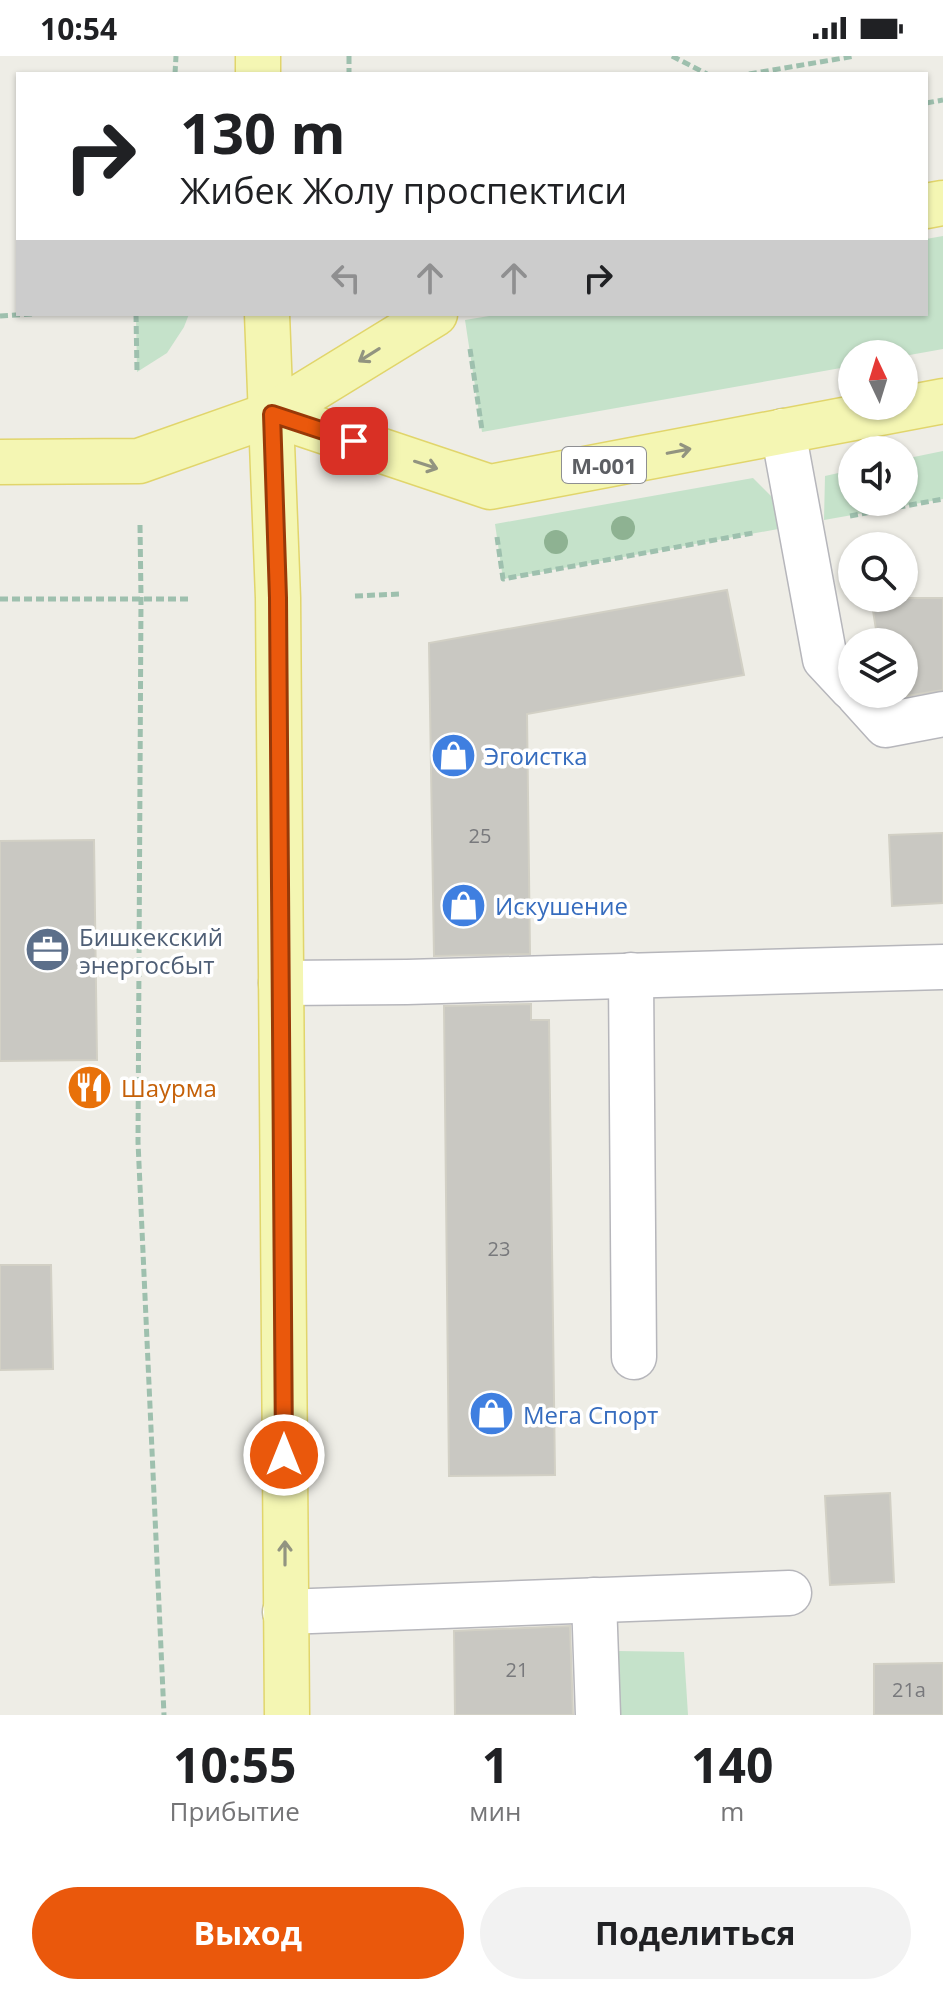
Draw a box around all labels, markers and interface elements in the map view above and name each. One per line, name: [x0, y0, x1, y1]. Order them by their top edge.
text: 10:54: [40, 8, 117, 49]
text: 130 m: [180, 94, 346, 170]
icon: right: [48, 104, 152, 208]
text: Жибек Жолу проспектиси: [180, 166, 627, 215]
icon: left: [324, 256, 368, 300]
icon: ahead: [408, 256, 452, 300]
icon: ahead: [492, 256, 536, 300]
icon: right: [576, 256, 620, 300]
north arrow: [838, 340, 918, 420]
map controls: [838, 340, 918, 708]
one-way arrow: [358, 347, 381, 363]
pin: [320, 407, 388, 475]
icon: arrive: [332, 419, 376, 463]
button: sound: [838, 436, 918, 516]
one-way arrow: [666, 442, 692, 457]
road number: М-001: [562, 447, 646, 483]
one-way arrow: [413, 459, 438, 474]
button: search: [838, 532, 918, 612]
button: layers: [838, 628, 918, 708]
shop icon: Эгоистка: [429, 731, 477, 779]
place label: Эгоистка: [484, 739, 588, 772]
house number: 25: [469, 822, 491, 849]
shop icon: Искушение: [440, 881, 488, 929]
place label: Искушение: [495, 889, 628, 922]
place label: Бишкекский энергосбыт: [79, 920, 223, 981]
office icon: Бишкекский энергосбыт: [24, 926, 72, 974]
restaurant icon: Шаурма: [66, 1063, 114, 1111]
place label: Шаурма: [121, 1071, 217, 1104]
house number: 23: [488, 1235, 510, 1262]
shop icon: Мега Спорт: [468, 1390, 516, 1438]
place label: Мега Спорт: [523, 1398, 658, 1431]
position arrow: [242, 1413, 326, 1497]
one-way arrow: [277, 1540, 293, 1567]
house number: 21: [506, 1656, 528, 1683]
house number: 21а: [892, 1676, 926, 1703]
text: 10:55: [173, 1732, 296, 1797]
text: 1: [482, 1732, 509, 1797]
text: 140: [691, 1732, 773, 1797]
text: Прибытие: [170, 1793, 300, 1829]
text: мин: [469, 1793, 521, 1829]
text: m: [720, 1793, 744, 1829]
button: Выход: [32, 1887, 464, 1979]
button: Поделиться: [480, 1887, 911, 1979]

